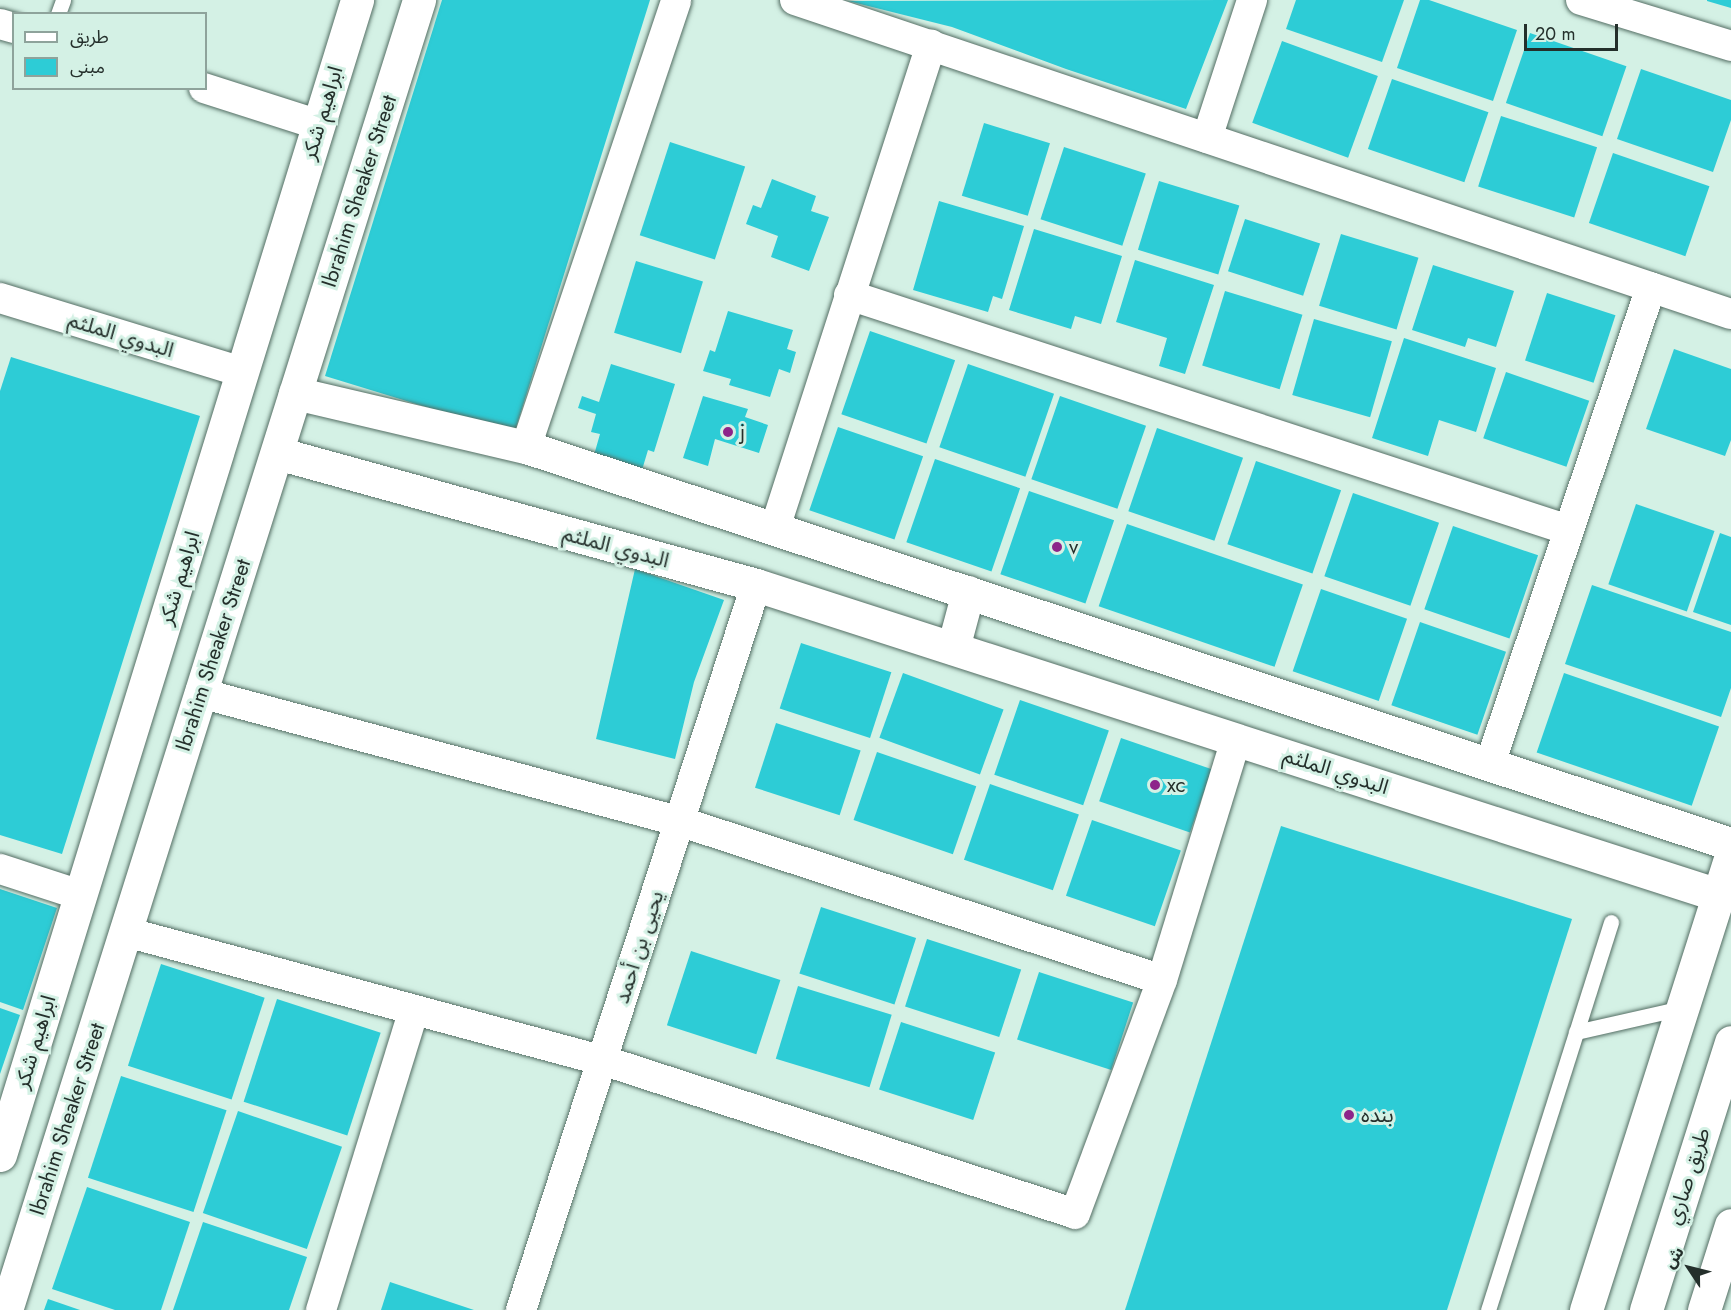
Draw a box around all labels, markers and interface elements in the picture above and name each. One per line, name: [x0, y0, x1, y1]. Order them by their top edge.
legend: [12, 12, 207, 90]
scale bar: [1527, 12, 1622, 50]
text: 20 m: [1535, 21, 1575, 47]
text: طريق: [70, 24, 109, 50]
text: مبنى: [70, 54, 105, 80]
street label: ابراهيم شكر: [296, 63, 348, 163]
street label: Ibrahim Sheaker Street: [316, 92, 402, 290]
street label: البدوي الملثم: [65, 307, 177, 363]
place label: j: [740, 419, 745, 445]
marker: j: [721, 425, 735, 439]
street label: البدوي الملثم: [560, 521, 672, 573]
street label: ابراهيم شكر: [153, 528, 205, 628]
place label: v: [1069, 534, 1078, 560]
marker: v: [1050, 540, 1064, 554]
street label: Ibrahim Sheaker Street: [170, 556, 256, 754]
street label: البدوي الملثم: [1280, 742, 1392, 800]
place label: xc: [1167, 772, 1186, 798]
marker: xc: [1148, 778, 1162, 792]
street label: يحيى بن أحمد: [609, 887, 669, 1007]
street label: ابراهيم شكر: [9, 992, 61, 1092]
street label: Ibrahim Sheaker Street: [24, 1020, 110, 1218]
place label: بنده: [1361, 1102, 1394, 1128]
marker: بنده: [1342, 1108, 1356, 1122]
street label: طريق صاري: [1661, 1124, 1715, 1228]
north arrow: [1659, 1238, 1719, 1298]
text: ش: [1658, 1242, 1690, 1273]

